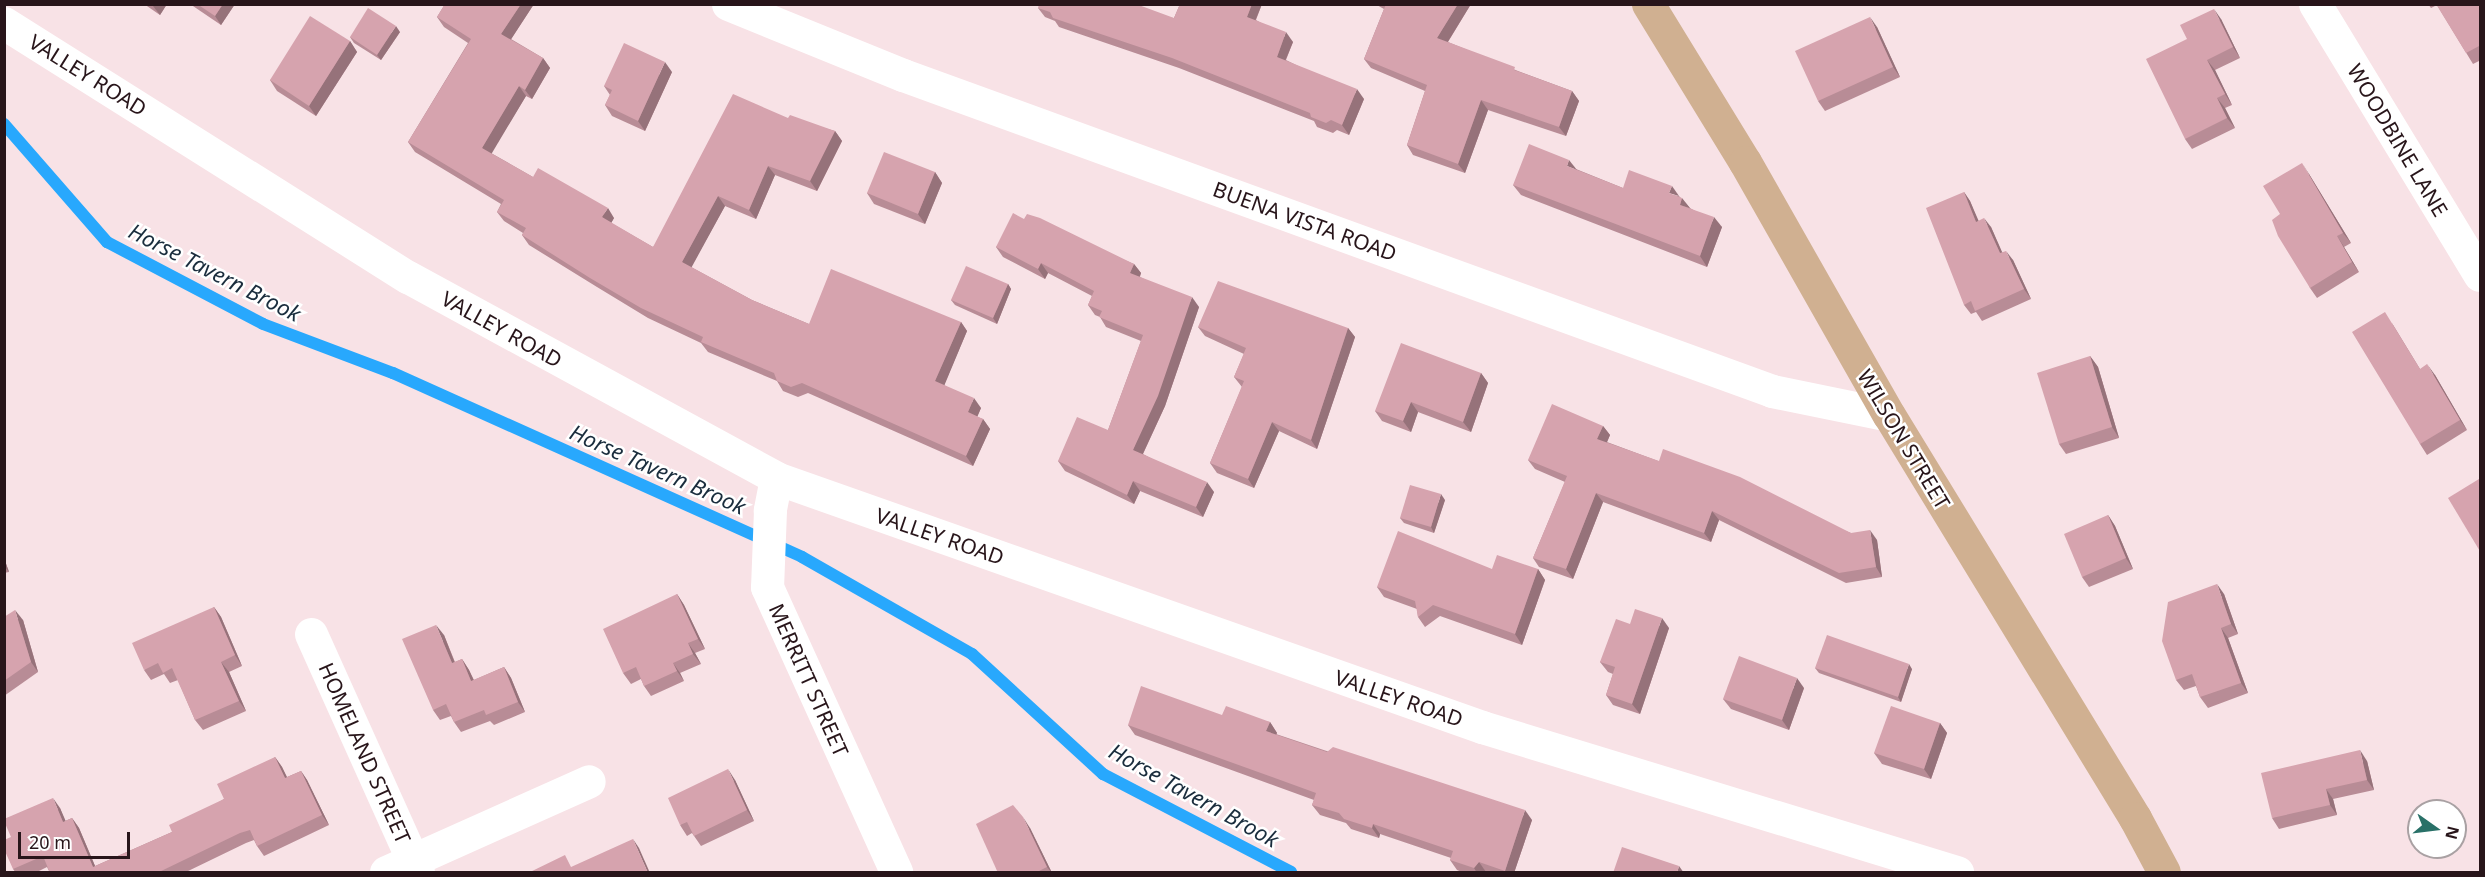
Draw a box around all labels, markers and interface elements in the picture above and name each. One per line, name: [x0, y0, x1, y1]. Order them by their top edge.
street label: VALLEY ROAD: [25, 29, 151, 121]
street label: WOODBINE LANE: [2343, 59, 2453, 221]
street label: BUENA VISTA ROAD: [1210, 176, 1400, 266]
water label: Horse Tavern Brook: [124, 217, 306, 327]
street label: VALLEY ROAD: [437, 285, 567, 373]
street label: WILSON STREET: [1852, 365, 1956, 513]
water label: Horse Tavern Brook: [566, 418, 750, 520]
street label: VALLEY ROAD: [873, 502, 1007, 570]
street label: MERRITT STREET: [764, 600, 854, 760]
street label: HOMELAND STREET: [314, 659, 416, 847]
street label: VALLEY ROAD: [1332, 664, 1466, 732]
water label: Horse Tavern Brook: [1105, 737, 1283, 853]
north arrow: [2407, 799, 2467, 859]
scale bar: [21, 820, 134, 858]
text: N: [2440, 824, 2465, 842]
text: 20 m: [29, 830, 71, 854]

